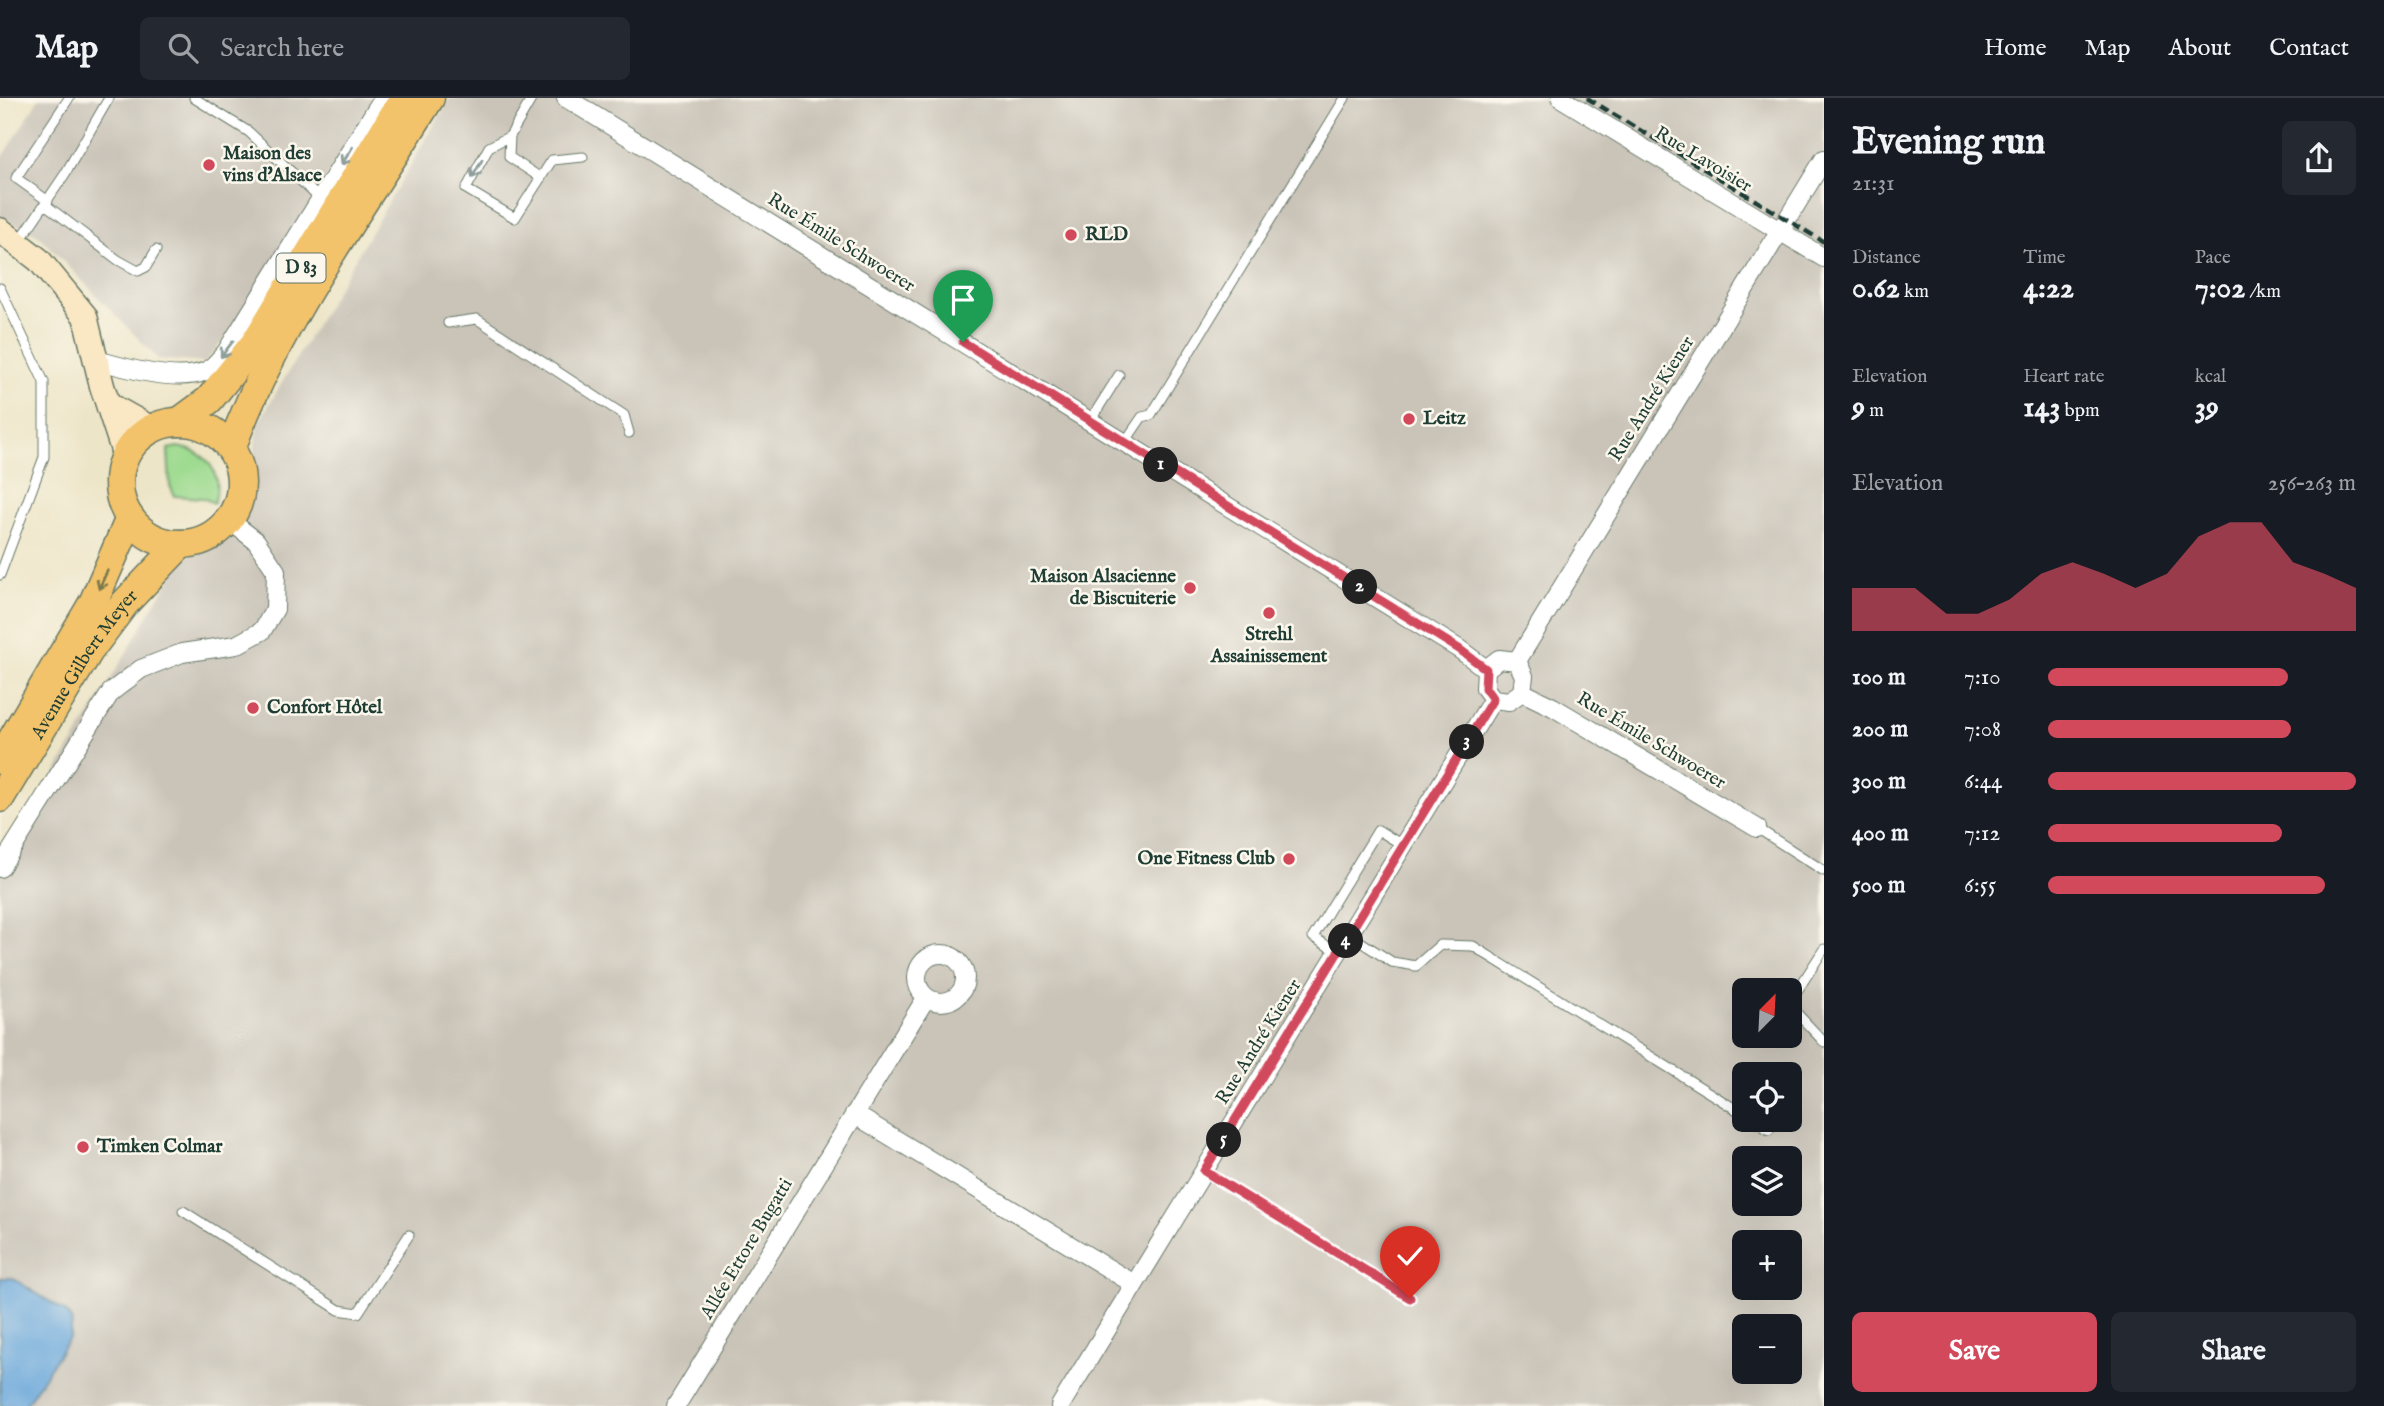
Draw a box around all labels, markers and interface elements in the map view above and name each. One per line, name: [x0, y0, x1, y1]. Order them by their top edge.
search box: [140, 17, 630, 80]
text: Map: [35, 27, 98, 69]
icon: search: [164, 29, 202, 67]
text: Search here: [220, 32, 344, 65]
text: Home: [1984, 33, 2047, 64]
text: Map: [2085, 33, 2131, 64]
text: About: [2169, 33, 2231, 64]
text: Contact: [2269, 33, 2349, 64]
text: Evening run: [1852, 119, 2046, 167]
button: share: [2282, 121, 2356, 195]
street label: Rue Lavoisier: [1650, 122, 1756, 198]
place label: Maison des vins d'Alsace: [222, 142, 322, 188]
one-way arrow: [339, 146, 353, 166]
marker: Maison des vins d'Alsace: [201, 157, 217, 173]
one-way arrow: [470, 159, 484, 179]
text: 21:31: [1852, 169, 1895, 198]
street label: Rue Émile Schwoerer: [763, 187, 920, 298]
place label: RLD: [1085, 223, 1128, 247]
marker: RLD: [1063, 227, 1079, 243]
text: Distance: [1852, 246, 1921, 270]
text: Time: [2023, 246, 2066, 270]
text: Pace: [2195, 246, 2231, 270]
road number: D 83: [276, 253, 326, 282]
pin: [933, 270, 993, 342]
text: 0.62: [1852, 270, 1900, 308]
text: 4:22: [2023, 270, 2074, 308]
text: 7:02: [2195, 270, 2245, 308]
text: km: [1900, 280, 1929, 304]
text: /km: [2245, 280, 2281, 304]
icon: arrive: [944, 281, 982, 319]
street label: Rue André Kiener: [1604, 332, 1700, 466]
one-way arrow: [219, 339, 234, 358]
text: Elevation: [1852, 365, 1927, 389]
text: Heart rate: [2023, 365, 2104, 389]
text: kcal: [2195, 365, 2226, 389]
text: 9: [1852, 389, 1865, 427]
text: 143: [2023, 389, 2060, 427]
text: 39: [2195, 389, 2219, 427]
text: m: [1865, 399, 1884, 423]
text: bpm: [2060, 399, 2100, 423]
place label: Leitz: [1423, 407, 1466, 431]
marker: Leitz: [1401, 411, 1417, 427]
pin: 1: [1144, 448, 1178, 482]
text: 1: [1157, 452, 1164, 476]
text: Elevation: [1852, 469, 1943, 498]
text: 256–263 m: [2268, 469, 2356, 498]
place label: Maison Alsacienne de Biscuiterie: [1030, 565, 1176, 611]
one-way arrow: [96, 569, 109, 591]
pin: 2: [1342, 570, 1378, 604]
text: 2: [1355, 574, 1364, 598]
marker: Maison Alsacienne de Biscuiterie: [1182, 580, 1198, 596]
street label: Avenue Gilbert Meyer: [26, 585, 143, 745]
marker: Strehl Assainissement: [1261, 605, 1277, 621]
place label: Strehl Assainissement: [1210, 623, 1328, 669]
text: 100 m: [1852, 663, 1906, 692]
text: 7:10: [1964, 663, 2001, 692]
street label: Rue Émile Schwoerer: [1572, 686, 1730, 795]
place label: Confort Hôtel: [267, 696, 383, 720]
marker: Confort Hôtel: [245, 700, 261, 716]
text: 200 m: [1852, 715, 1908, 744]
text: 7:08: [1964, 715, 2001, 744]
pin: 3: [1450, 724, 1484, 760]
text: 3: [1463, 729, 1470, 753]
text: 300 m: [1852, 767, 1906, 796]
text: 6:44: [1964, 767, 2002, 796]
text: 400 m: [1852, 819, 1909, 848]
text: 7:12: [1964, 819, 2000, 848]
place label: One Fitness Club: [1138, 847, 1275, 871]
marker: One Fitness Club: [1281, 851, 1297, 867]
text: 500 m: [1852, 871, 1906, 900]
text: 6:55: [1964, 871, 1996, 900]
pin: 4: [1328, 924, 1364, 958]
text: 4: [1341, 928, 1350, 952]
street label: Rue André Kiener: [1211, 975, 1307, 1109]
north arrow: [1732, 978, 1802, 1048]
map controls: [1732, 978, 1802, 1384]
button: locate: [1732, 1062, 1802, 1132]
pin: 5: [1206, 1122, 1242, 1158]
text: 5: [1220, 1127, 1227, 1151]
place label: Timken Colmar: [96, 1135, 223, 1159]
marker: Timken Colmar: [75, 1139, 91, 1155]
button: layers: [1732, 1146, 1802, 1216]
street label: Allée Ettore Bugatti: [695, 1174, 798, 1325]
pin: [1380, 1226, 1440, 1298]
button: +: [1732, 1230, 1802, 1300]
icon: check: [1391, 1237, 1429, 1275]
button: Save: [1852, 1312, 2097, 1392]
button: Share: [2111, 1312, 2356, 1392]
button: −: [1732, 1314, 1802, 1384]

